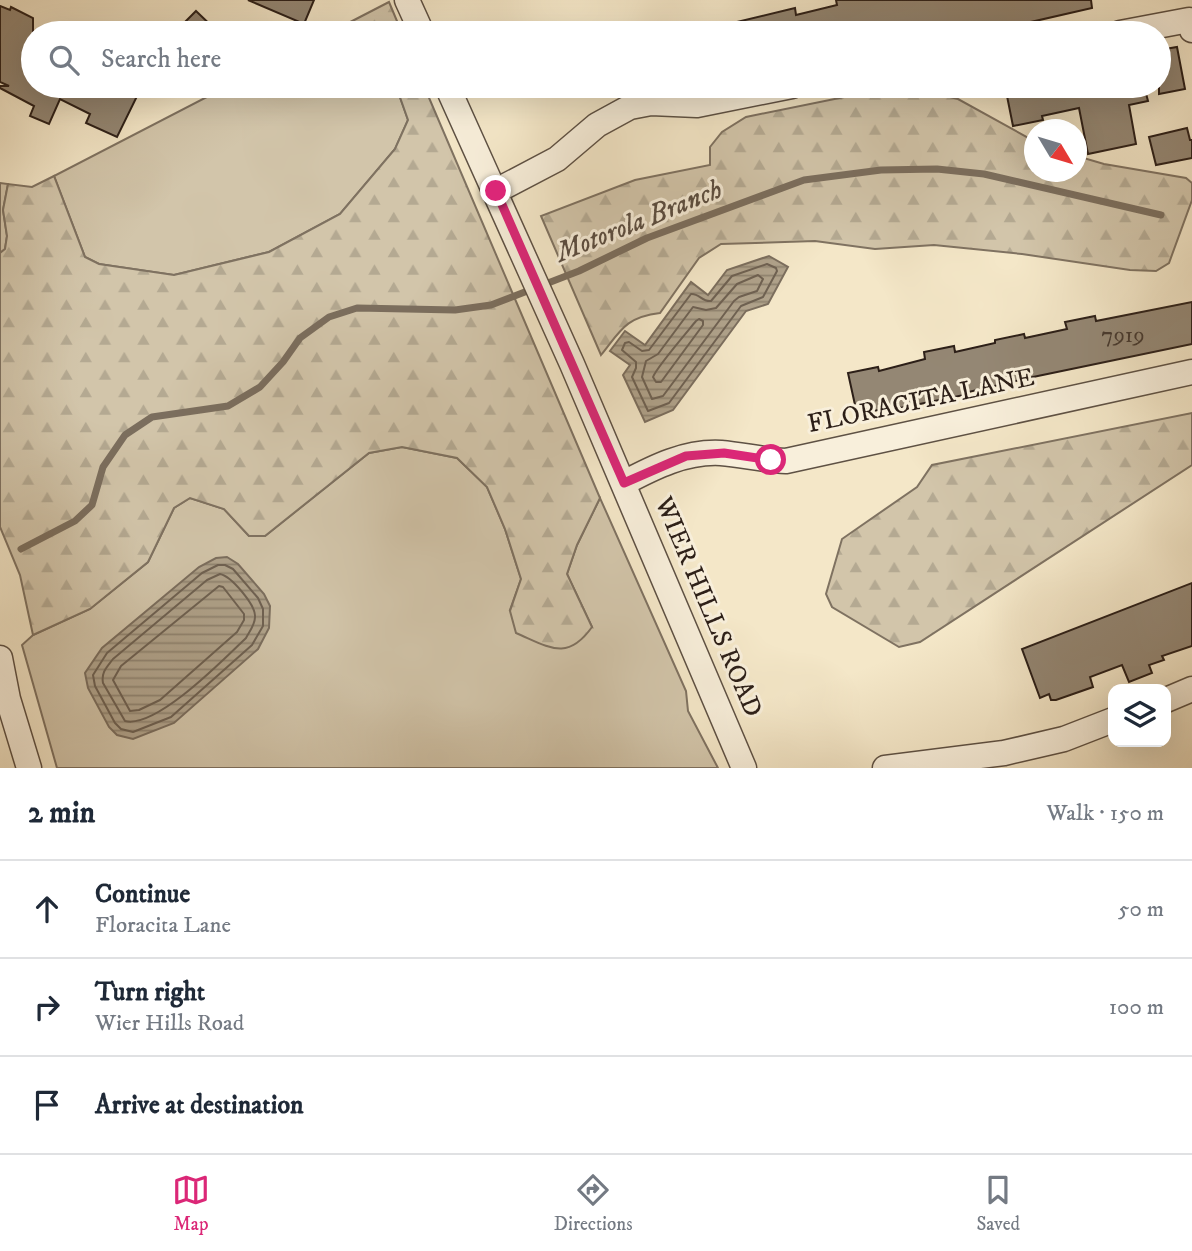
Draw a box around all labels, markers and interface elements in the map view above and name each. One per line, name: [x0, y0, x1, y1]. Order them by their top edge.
search box: [21, 21, 1171, 98]
icon: search: [45, 41, 83, 79]
text: Search here: [101, 43, 221, 76]
north arrow: [1024, 119, 1087, 182]
water label: Motorola Branch: [549, 172, 727, 271]
route end: [480, 175, 511, 206]
house number: 7919: [1101, 321, 1145, 350]
street label: FLORACITA LANE: [805, 361, 1037, 441]
route start: [755, 444, 786, 475]
street label: WIER HILLS ROAD: [646, 491, 769, 722]
map controls: [1108, 684, 1171, 747]
button: layers: [1108, 684, 1171, 747]
text: 2 min: [28, 795, 95, 832]
text: Walk · 150 m: [1047, 799, 1164, 828]
text: Continue: [95, 878, 190, 911]
icon: ahead: [28, 890, 66, 928]
text: 50 m: [1118, 895, 1164, 924]
text: Floracita Lane: [95, 911, 231, 940]
text: Turn right: [95, 976, 205, 1009]
icon: right: [28, 988, 66, 1026]
text: 100 m: [1109, 993, 1164, 1022]
text: Wier Hills Road: [95, 1009, 244, 1038]
icon: arrive: [28, 1086, 66, 1124]
text: Arrive at destination: [95, 1089, 304, 1122]
tab: Map: [172, 1171, 210, 1236]
tab: Directions: [554, 1171, 633, 1236]
tab: Saved: [976, 1171, 1020, 1236]

